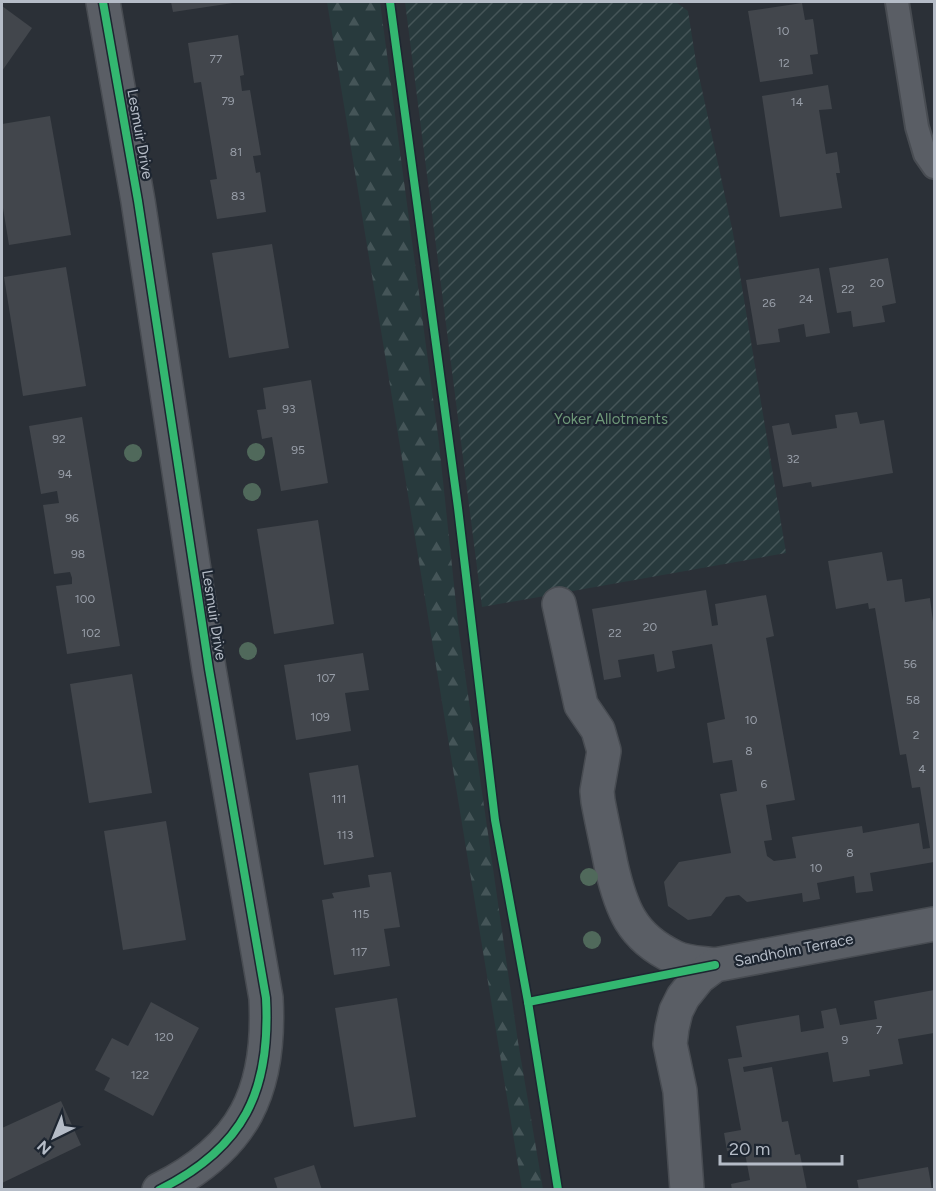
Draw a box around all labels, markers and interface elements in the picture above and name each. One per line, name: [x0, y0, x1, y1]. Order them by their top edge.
house number: 10: [777, 24, 790, 38]
house number: 77: [210, 52, 223, 66]
house number: 12: [778, 56, 790, 70]
street label: Lesmuir Drive: [123, 88, 157, 180]
house number: 79: [221, 94, 235, 108]
house number: 14: [791, 95, 804, 109]
house number: 81: [230, 145, 242, 159]
house number: 83: [231, 189, 245, 203]
house number: 20: [870, 276, 885, 290]
house number: 22: [841, 282, 855, 296]
house number: 24: [799, 292, 814, 306]
house number: 26: [762, 296, 776, 310]
house number: 93: [282, 402, 296, 416]
park label: Yoker Allotments: [554, 410, 668, 428]
house number: 92: [52, 432, 66, 446]
house number: 95: [291, 443, 305, 457]
house number: 32: [786, 452, 800, 466]
house number: 94: [58, 467, 73, 481]
house number: 96: [65, 511, 79, 525]
house number: 98: [71, 547, 85, 561]
street label: Lesmuir Drive: [198, 569, 230, 661]
house number: 100: [75, 592, 95, 606]
house number: 20: [643, 620, 658, 634]
house number: 102: [81, 626, 101, 640]
house number: 22: [608, 626, 622, 640]
house number: 56: [903, 657, 917, 671]
house number: 107: [316, 671, 336, 685]
house number: 58: [906, 693, 920, 707]
house number: 109: [310, 710, 330, 724]
house number: 10: [745, 713, 758, 727]
house number: 2: [913, 728, 919, 742]
house number: 8: [745, 744, 753, 758]
house number: 4: [918, 762, 926, 776]
house number: 6: [761, 777, 768, 791]
house number: 111: [332, 792, 346, 806]
house number: 113: [337, 828, 353, 842]
house number: 8: [846, 846, 854, 860]
house number: 10: [810, 861, 823, 875]
house number: 115: [353, 907, 370, 921]
street label: Sandholm Terrace: [733, 930, 855, 970]
house number: 117: [351, 945, 368, 959]
house number: 7: [876, 1023, 883, 1037]
house number: 120: [154, 1030, 174, 1044]
house number: 9: [842, 1033, 849, 1047]
house number: 122: [131, 1068, 149, 1082]
north arrow: [24, 1107, 84, 1167]
scale bar: [720, 1128, 842, 1166]
text: N: [33, 1136, 55, 1159]
text: 20 m: [729, 1138, 770, 1160]

